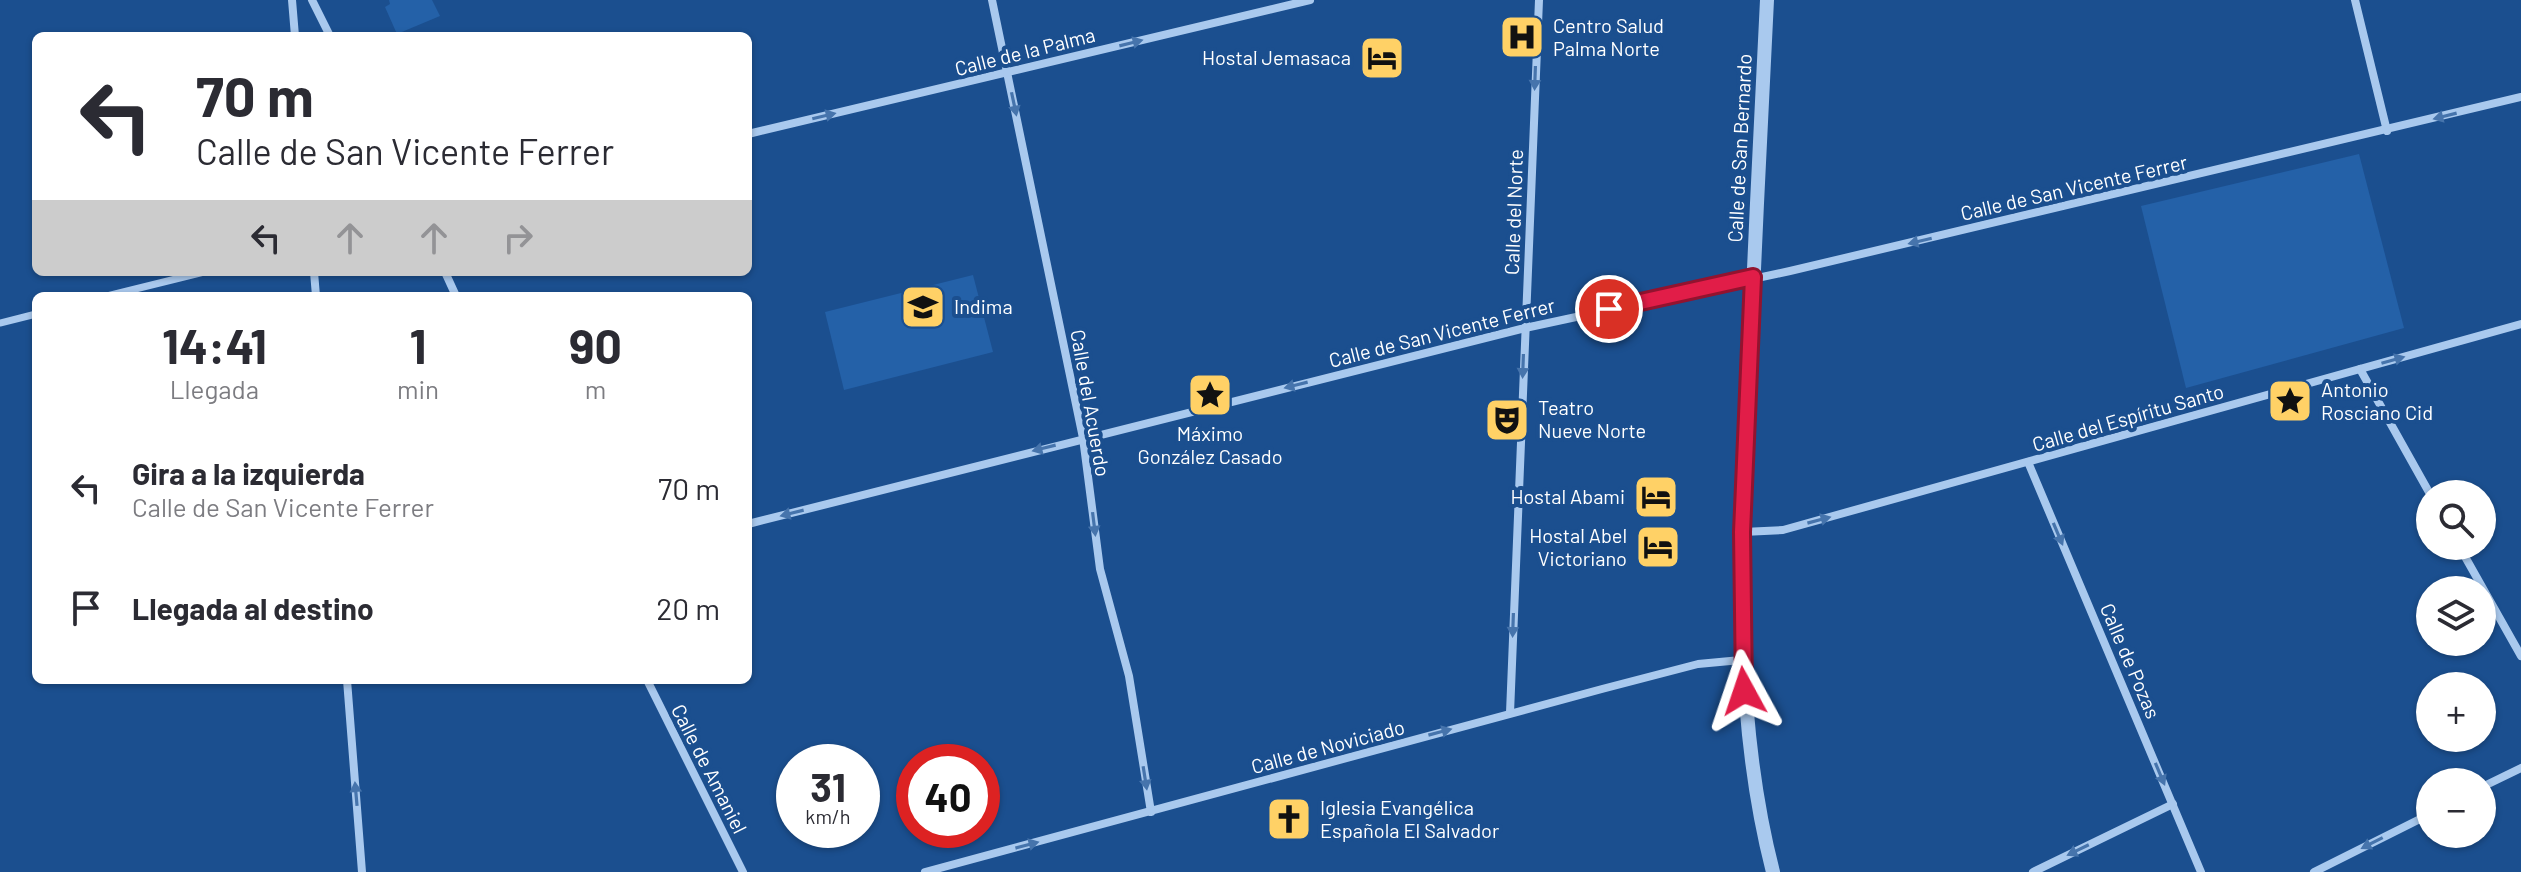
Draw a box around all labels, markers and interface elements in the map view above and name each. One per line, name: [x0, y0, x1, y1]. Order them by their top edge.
hospital icon: Centro Salud Palma Norte: [1498, 13, 1546, 61]
place label: Centro Salud Palma Norte: [1553, 13, 1664, 60]
street label: Calle de la Palma: [952, 22, 1097, 80]
hotel icon: Hostal Jemasaca: [1358, 34, 1406, 82]
one-way arrow: [1119, 37, 1144, 49]
place label: Hostal Jemasaca: [1202, 45, 1351, 69]
street label: Calle de San Bernardo: [1722, 53, 1756, 243]
text: 70 m: [196, 61, 314, 128]
icon: left: [64, 64, 168, 168]
one-way arrow: [1529, 66, 1542, 91]
one-way arrow: [1008, 91, 1021, 116]
one-way arrow: [812, 110, 837, 122]
one-way arrow: [2433, 110, 2458, 122]
text: Calle de San Vicente Ferrer: [196, 129, 614, 172]
street label: Calle del Norte: [1499, 149, 1527, 275]
street label: Calle de San Vicente Ferrer: [1958, 149, 2190, 225]
icon: left: [244, 216, 288, 260]
icon: ahead: [328, 216, 372, 260]
icon: ahead: [412, 216, 456, 260]
icon: right: [496, 216, 540, 260]
one-way arrow: [1907, 235, 1932, 247]
pin: [1575, 275, 1643, 343]
school or university icon: Indima: [899, 283, 947, 331]
icon: arrive: [1587, 287, 1631, 331]
street label: Calle de San Vicente Ferrer: [1326, 292, 1557, 372]
place label: Indima: [954, 294, 1013, 318]
text: 14:41: [162, 316, 267, 374]
text: 1: [410, 316, 427, 374]
text: 90: [569, 316, 622, 374]
street label: Calle del Acuerdo: [1066, 327, 1116, 478]
one-way arrow: [2381, 353, 2405, 366]
one-way arrow: [1517, 354, 1530, 379]
place icon: Máximo González Casado: [1186, 371, 1234, 419]
text: Llegada: [170, 373, 259, 404]
text: min: [397, 373, 439, 404]
text: m: [585, 373, 606, 404]
place icon: Antonio Rosciano Cid: [2266, 377, 2314, 425]
place label: Antonio Rosciano Cid: [2321, 377, 2433, 424]
street label: Calle del Espíritu Santo: [2029, 378, 2226, 456]
one-way arrow: [1283, 380, 1308, 392]
place label: Teatro Nueve Norte: [1538, 395, 1646, 442]
theatre icon: Teatro Nueve Norte: [1483, 396, 1531, 444]
place label: Máximo González Casado: [1137, 421, 1283, 468]
one-way arrow: [1031, 443, 1056, 455]
text: Gira a la izquierda: [132, 455, 365, 491]
icon: left: [64, 466, 108, 510]
text: 70 m: [658, 470, 720, 506]
hotel icon: Hostal Abami: [1632, 473, 1680, 521]
map controls: [2416, 480, 2496, 848]
button: search: [2416, 480, 2496, 560]
place label: Hostal Abami: [1510, 484, 1625, 508]
text: Calle de San Vicente Ferrer: [132, 491, 434, 522]
one-way arrow: [779, 507, 804, 519]
one-way arrow: [1088, 512, 1101, 537]
one-way arrow: [1807, 513, 1831, 526]
one-way arrow: [2052, 522, 2065, 546]
place label: Hostal Abel Victoriano: [1529, 523, 1627, 570]
hotel icon: Hostal Abel Victoriano: [1634, 523, 1682, 571]
button: layers: [2416, 576, 2496, 656]
icon: arrive: [64, 586, 108, 630]
text: Llegada al destino: [132, 590, 374, 626]
text: 20 m: [656, 590, 720, 626]
street label: Calle de Pozas: [2096, 599, 2166, 722]
one-way arrow: [1506, 613, 1519, 638]
position arrow: [1702, 649, 1786, 733]
button: +: [2416, 672, 2496, 752]
street label: Calle de Amaniel: [667, 700, 753, 837]
street label: Calle de Noviciado: [1248, 714, 1407, 778]
one-way arrow: [1428, 726, 1453, 738]
speed limit sign: 40: [896, 744, 1000, 848]
text: 31: [810, 762, 846, 810]
one-way arrow: [2154, 762, 2167, 786]
one-way arrow: [1140, 766, 1152, 791]
button: −: [2416, 768, 2496, 848]
one-way arrow: [349, 781, 362, 806]
church icon: Iglesia Evangélica Española El Salvador: [1265, 795, 1313, 843]
place label: Iglesia Evangélica Española El Salvador: [1320, 795, 1499, 842]
text: km/h: [805, 804, 851, 828]
one-way arrow: [2360, 836, 2383, 849]
one-way arrow: [1015, 838, 1040, 850]
one-way arrow: [2066, 843, 2089, 857]

